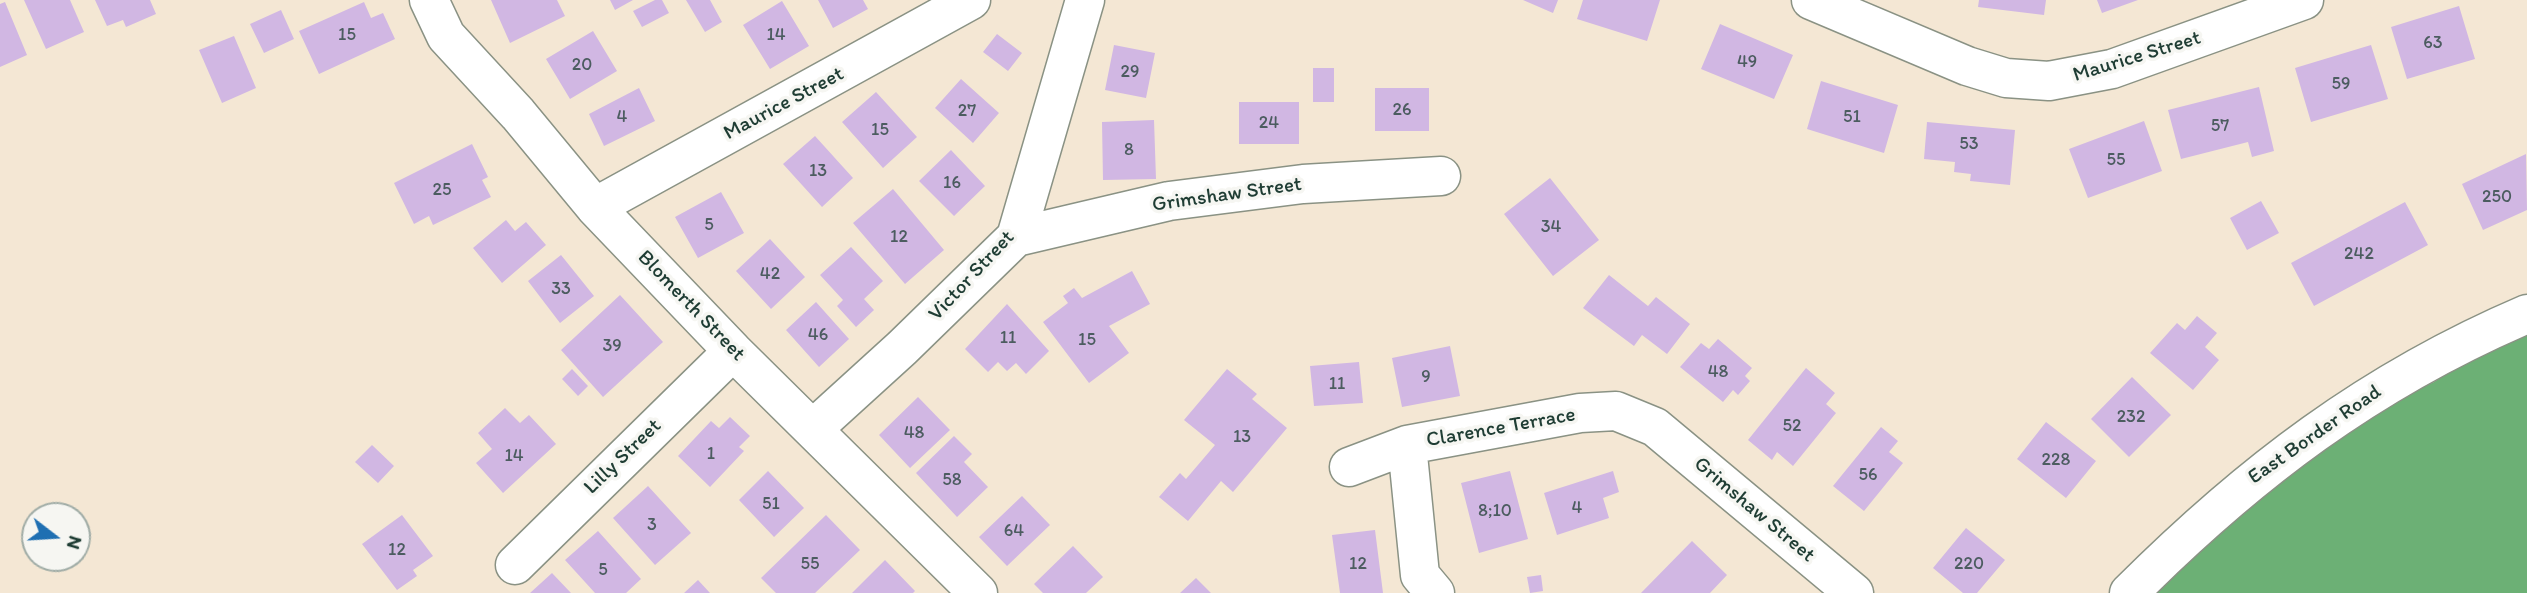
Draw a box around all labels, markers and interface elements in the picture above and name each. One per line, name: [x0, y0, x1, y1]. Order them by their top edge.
house number: 15: [338, 24, 356, 46]
house number: 14: [766, 24, 786, 46]
street label: Maurice Street: [2070, 26, 2204, 88]
house number: 63: [2423, 32, 2443, 54]
house number: 49: [1737, 51, 1757, 73]
house number: 20: [572, 54, 592, 76]
house number: 29: [1121, 61, 1139, 83]
street label: Maurice Street: [720, 62, 848, 146]
house number: 59: [2332, 73, 2350, 95]
house number: 26: [1393, 99, 1411, 121]
house number: 27: [958, 100, 976, 122]
house number: 4: [617, 106, 627, 128]
house number: 51: [1843, 106, 1861, 128]
house number: 24: [1259, 112, 1279, 134]
house number: 57: [2211, 115, 2229, 137]
house number: 15: [871, 119, 889, 141]
house number: 53: [1959, 133, 1979, 155]
house number: 8: [1124, 139, 1134, 161]
house number: 55: [2107, 149, 2125, 171]
house number: 13: [809, 160, 827, 182]
house number: 16: [943, 172, 961, 194]
street label: Grimshaw Street: [1151, 172, 1303, 218]
house number: 25: [433, 179, 451, 201]
house number: 250: [2482, 186, 2512, 208]
house number: 5: [704, 214, 714, 236]
house number: 34: [1541, 216, 1561, 238]
street label: Victor Street: [924, 225, 1020, 327]
house number: 12: [890, 226, 908, 248]
house number: 242: [2344, 243, 2374, 265]
street label: Blomerth Street: [632, 245, 750, 367]
house number: 42: [760, 263, 780, 285]
house number: 33: [551, 278, 571, 300]
house number: 46: [808, 324, 828, 346]
house number: 11: [1000, 327, 1016, 349]
house number: 15: [1078, 329, 1096, 351]
house number: 39: [602, 335, 622, 357]
house number: 48: [1708, 361, 1728, 383]
house number: 9: [1421, 366, 1431, 388]
house number: 11: [1329, 373, 1345, 395]
street label: East Border Road: [2244, 380, 2386, 490]
street label: Clarence Terrace: [1424, 402, 1578, 454]
house number: 232: [2117, 406, 2145, 428]
street label: Lilly Street: [579, 414, 667, 500]
house number: 52: [1783, 415, 1801, 437]
house number: 48: [904, 422, 924, 444]
house number: 13: [1233, 426, 1251, 448]
house number: 1: [707, 443, 715, 465]
house number: 14: [504, 445, 524, 467]
house number: 228: [2042, 449, 2070, 471]
street label: Grimshaw Street: [1688, 452, 1820, 568]
house number: 56: [1859, 464, 1877, 486]
house number: 58: [942, 469, 962, 491]
house number: 51: [762, 493, 780, 515]
house number: 4: [1572, 497, 1582, 519]
house number: 8;10: [1478, 500, 1512, 522]
north arrow: [21, 502, 91, 572]
house number: 3: [647, 514, 657, 536]
house number: 64: [1004, 520, 1024, 542]
text: N: [62, 533, 88, 552]
house number: 12: [388, 539, 406, 561]
house number: 55: [801, 553, 819, 575]
house number: 12: [1349, 553, 1367, 575]
house number: 220: [1954, 553, 1984, 575]
house number: 5: [598, 559, 608, 581]

